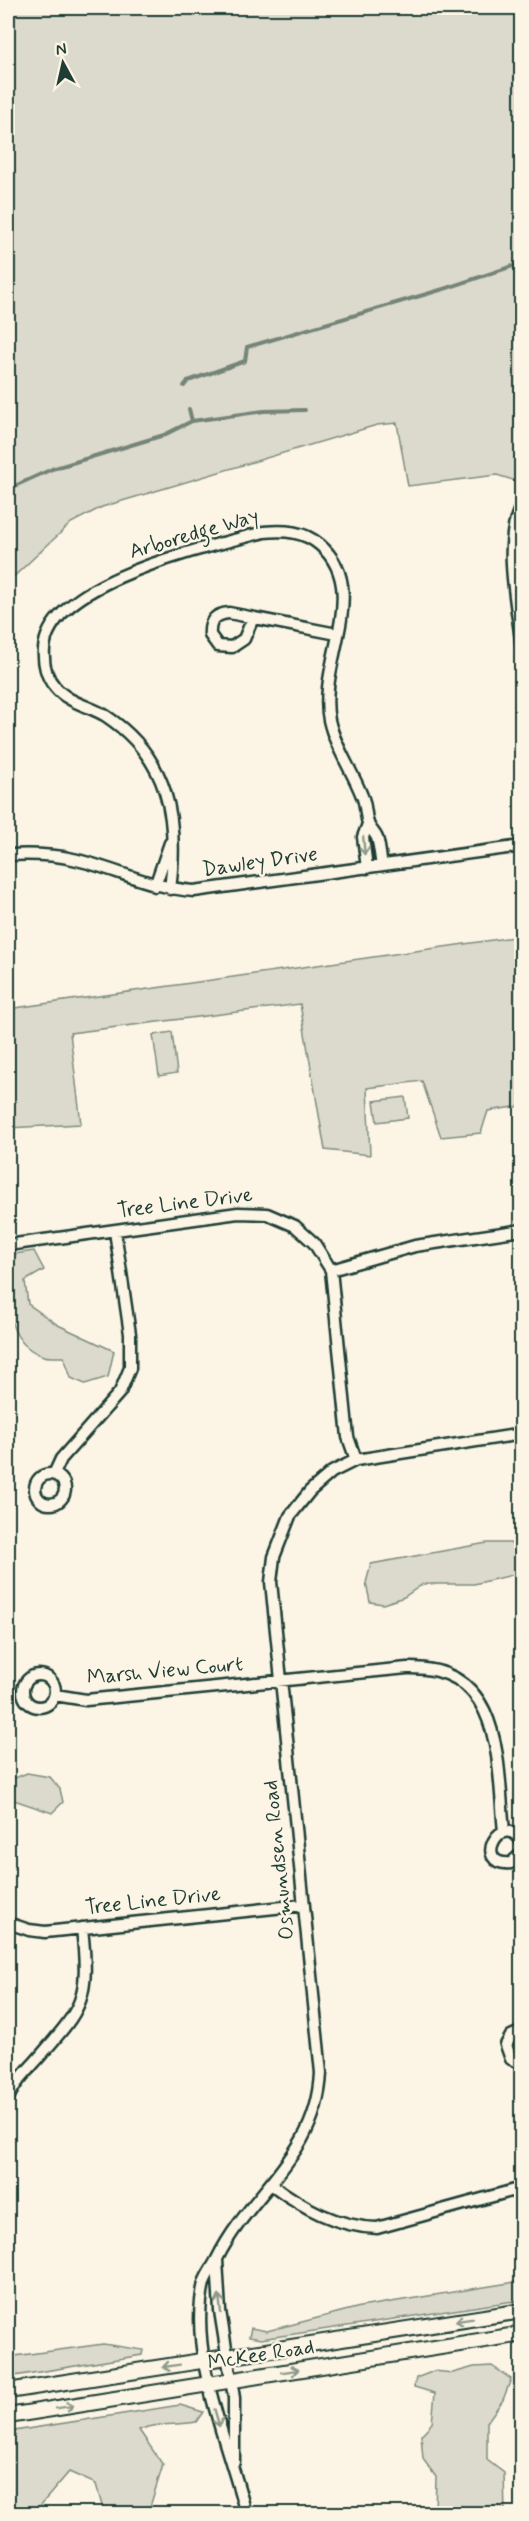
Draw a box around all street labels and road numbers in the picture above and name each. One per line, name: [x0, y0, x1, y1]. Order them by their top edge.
street label: Arboredge Way: [126, 502, 263, 568]
street label: Dawley Drive: [201, 840, 319, 884]
street label: Tree Line Drive: [116, 1181, 254, 1225]
street label: Marsh View Court: [86, 1650, 244, 1692]
street label: Osmundsen Road: [257, 1779, 301, 1941]
street label: Tree Line Drive: [84, 1880, 222, 1922]
street label: McKee Road: [206, 2333, 316, 2377]

